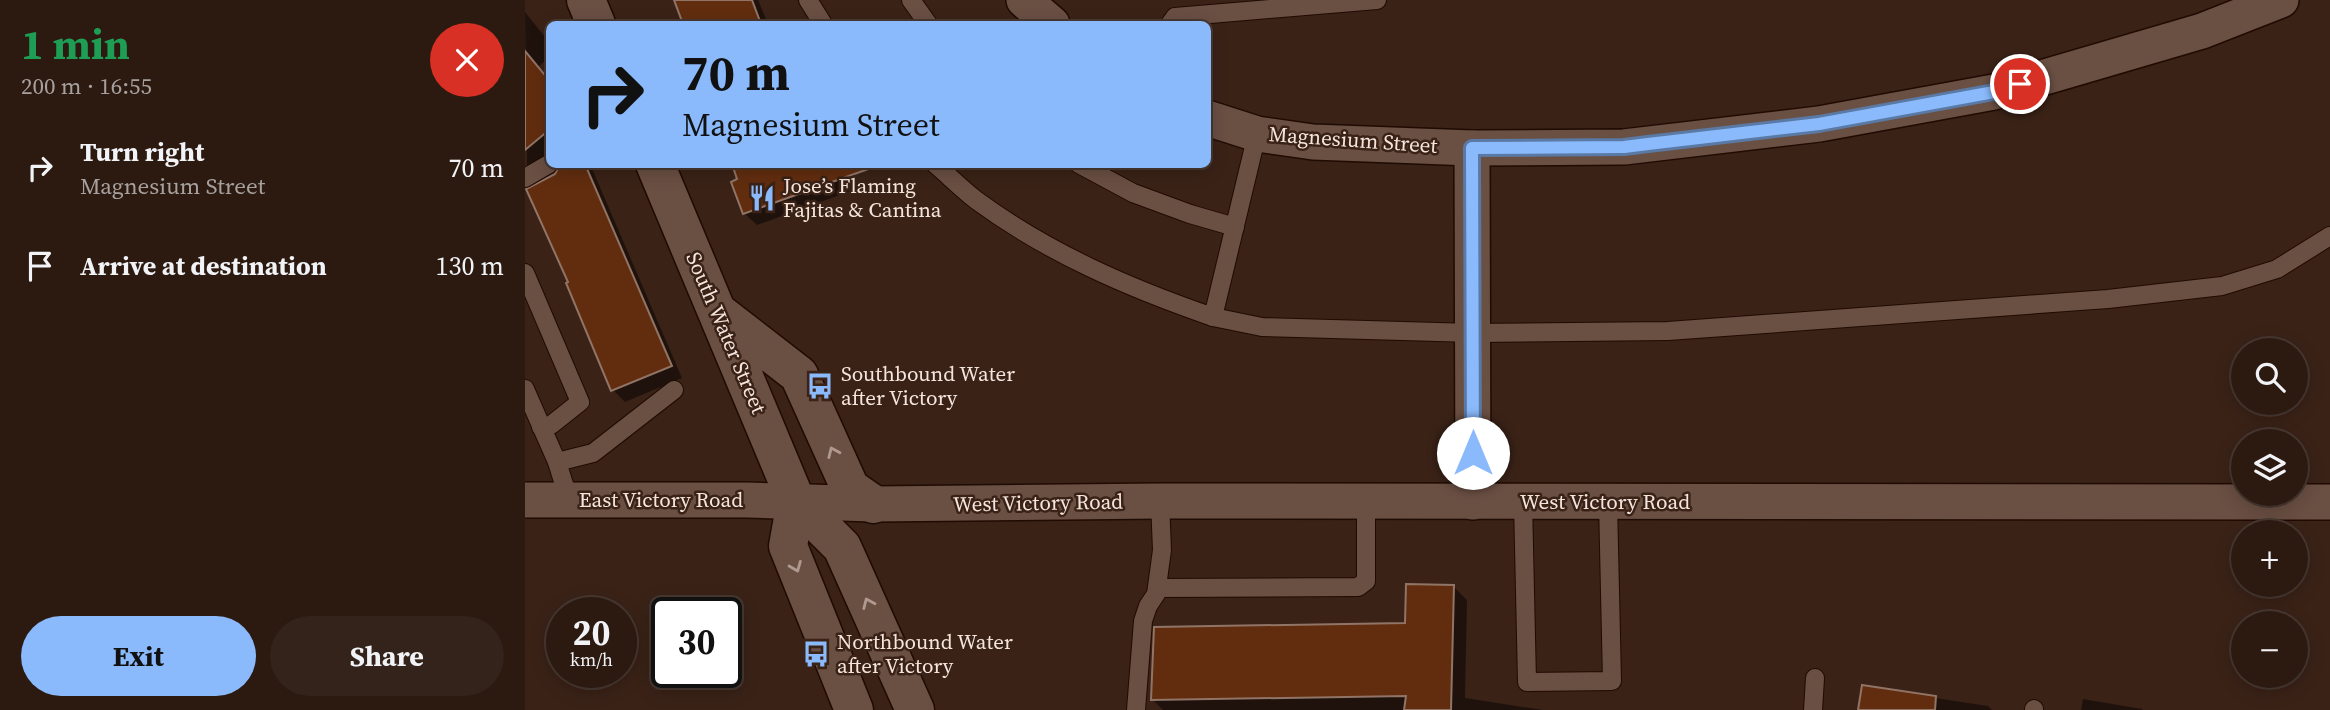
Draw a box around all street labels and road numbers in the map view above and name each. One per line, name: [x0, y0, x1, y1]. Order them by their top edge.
street label: Magnesium Street: [1268, 119, 1439, 160]
street label: South Water Street: [679, 247, 774, 418]
street label: East Victory Road: [579, 485, 743, 514]
street label: West Victory Road: [953, 487, 1123, 518]
street label: West Victory Road: [1520, 487, 1690, 516]

